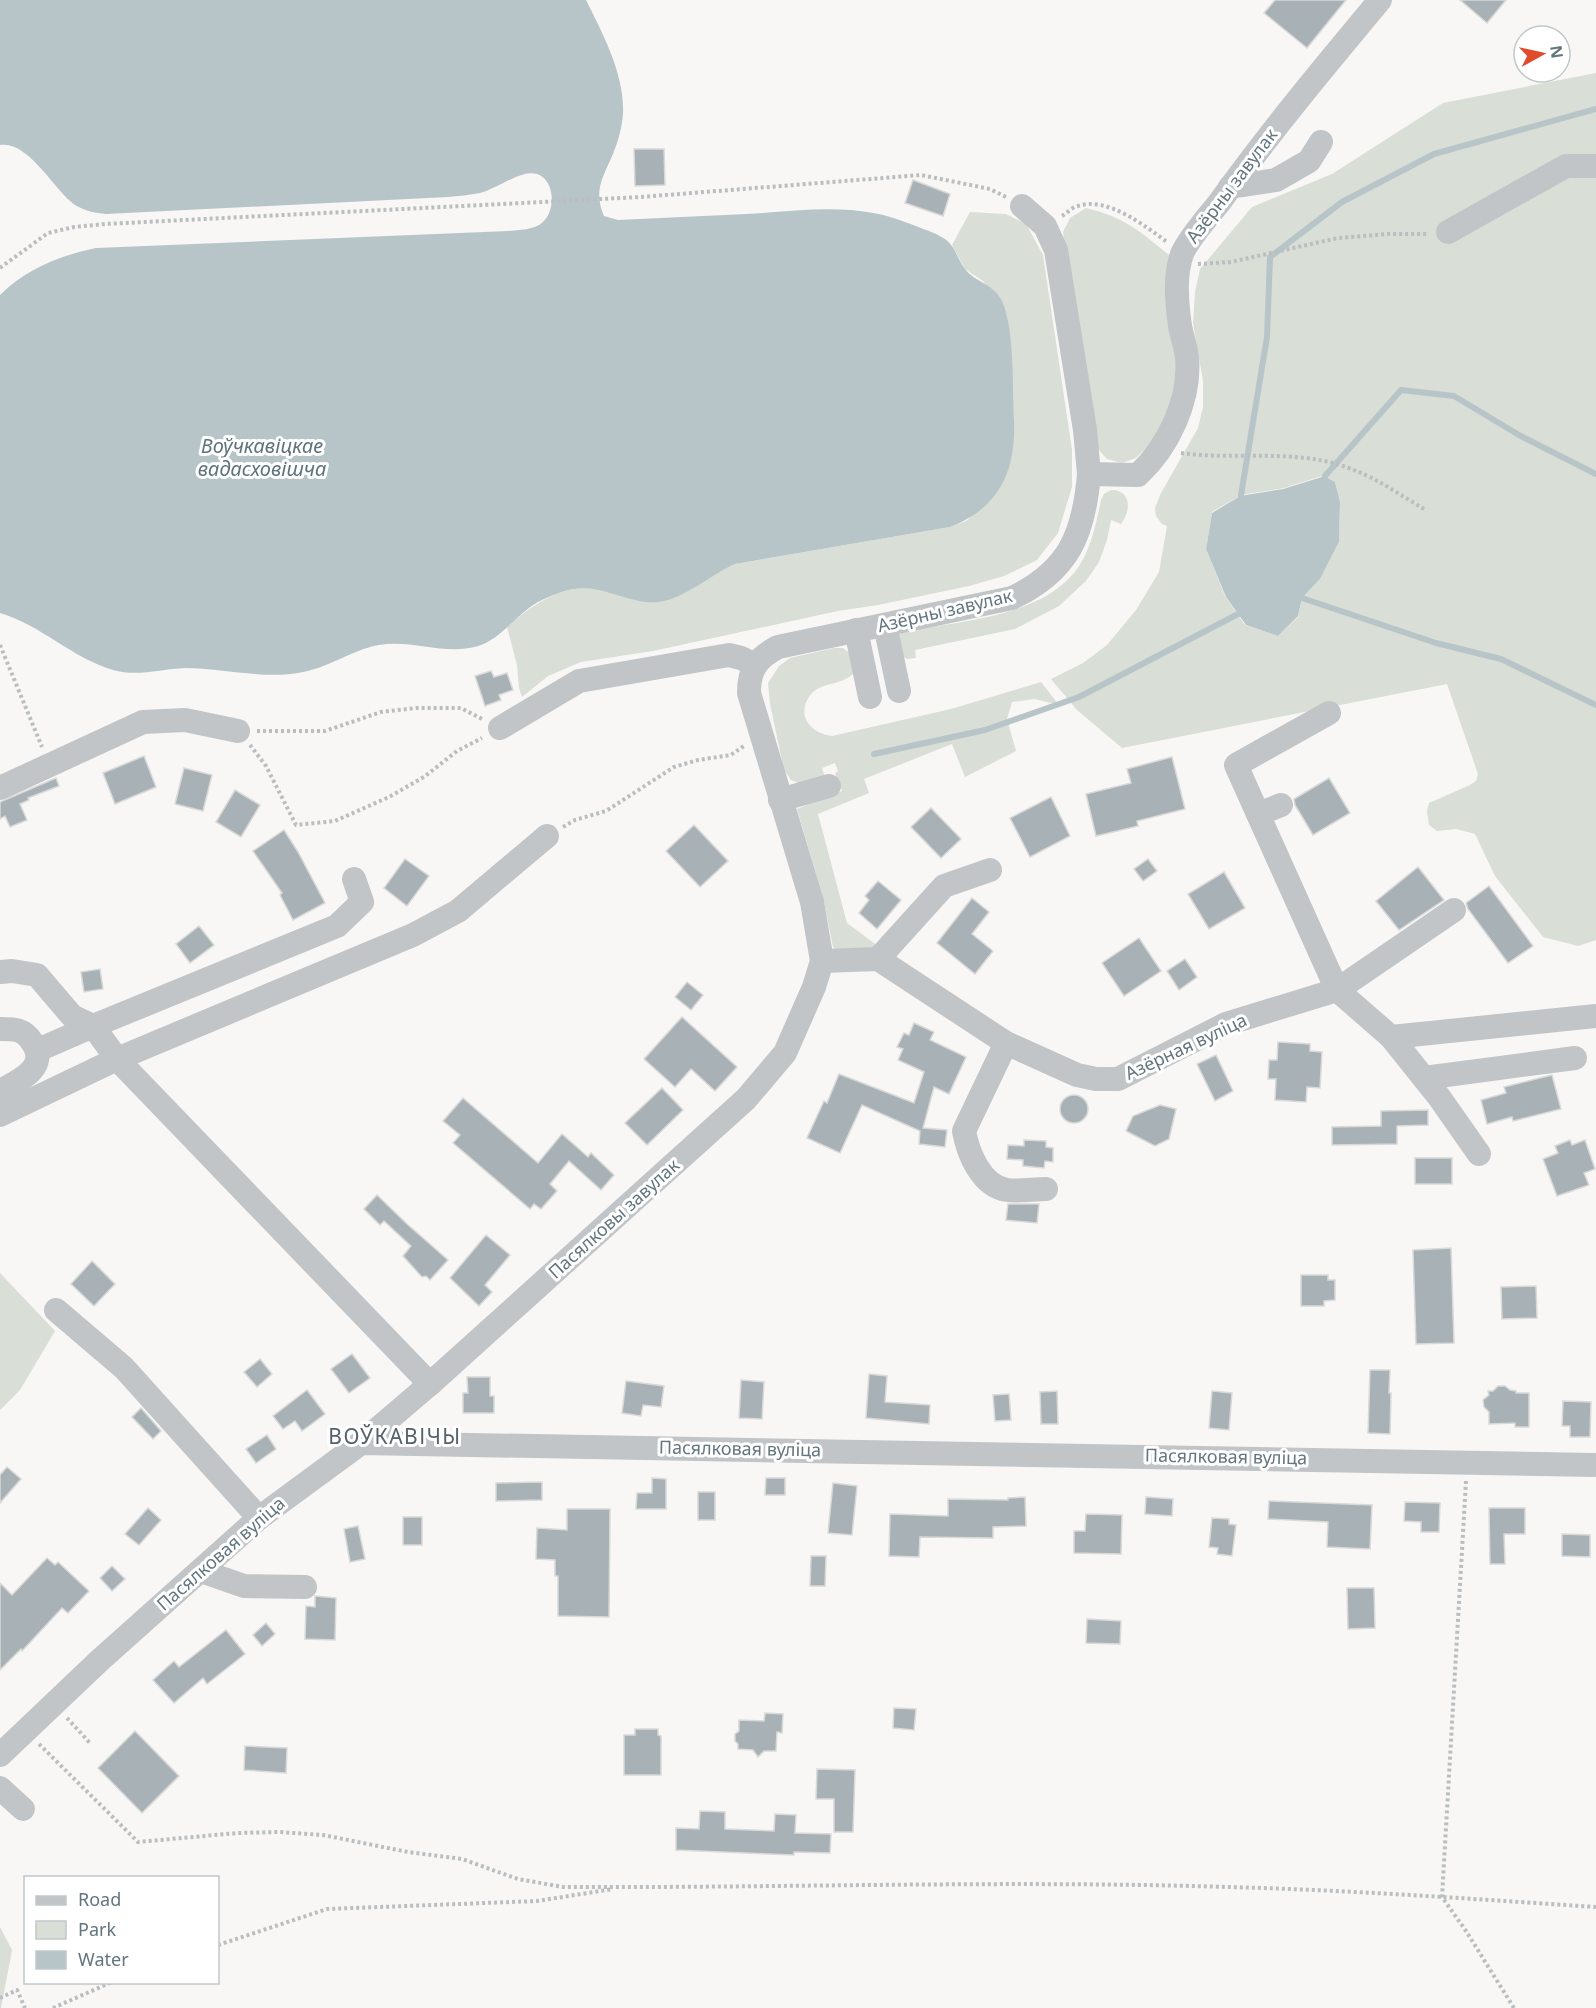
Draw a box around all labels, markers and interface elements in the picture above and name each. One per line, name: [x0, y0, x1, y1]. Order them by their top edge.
north arrow: [1512, 24, 1572, 84]
text: N: [1545, 44, 1569, 60]
street label: Азёрны завулак: [1180, 123, 1282, 248]
water label: Воўчкавіцкае вадасховішча: [198, 432, 326, 482]
street label: Азёрны завулак: [875, 583, 1015, 637]
street label: Азёрная вуліца: [1121, 1007, 1250, 1085]
street label: Пасялковы завулак: [543, 1153, 684, 1284]
district label: ВОЎКАВІЧЫ: [328, 1422, 462, 1450]
street label: Пасялковая вуліца: [659, 1435, 821, 1461]
street label: Пасялковая вуліца: [1145, 1443, 1307, 1469]
street label: Пасялковая вуліца: [151, 1491, 290, 1616]
legend: [24, 1876, 219, 1984]
text: Road: [78, 1887, 121, 1911]
text: Park: [78, 1917, 116, 1941]
text: Water: [78, 1947, 129, 1971]

